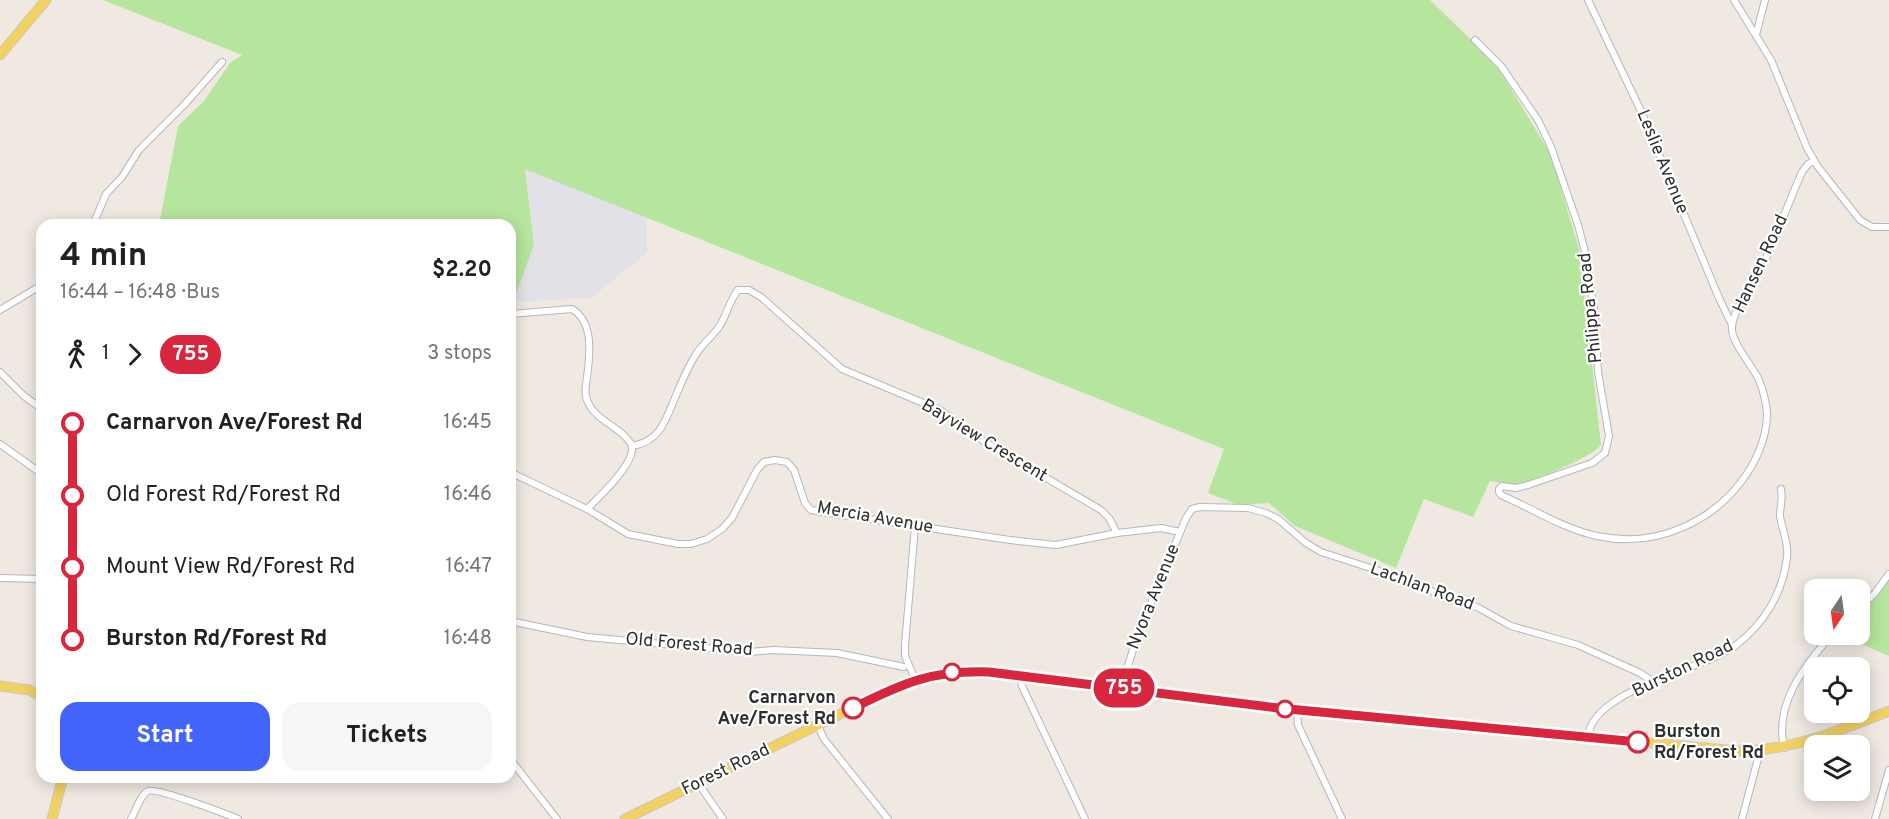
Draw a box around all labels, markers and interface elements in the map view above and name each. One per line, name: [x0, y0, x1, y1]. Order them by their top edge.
street label: Leslie Avenue: [1631, 106, 1693, 218]
street label: Hansen Road: [1728, 211, 1794, 317]
text: 4 min: [60, 236, 147, 278]
street label: Philippa Road: [1574, 251, 1608, 365]
text: $2.20: [432, 257, 492, 284]
text: 16:44 – 16:48 · Bus: [60, 280, 220, 306]
icon: walk: [60, 338, 93, 371]
icon: forward: [118, 338, 151, 371]
text: 1: [102, 341, 109, 367]
text: 755: [172, 341, 209, 368]
text: 3 stops: [427, 341, 492, 367]
street label: Bayview Crescent: [917, 394, 1051, 488]
text: Carnarvon Ave/Forest Rd: [106, 410, 363, 437]
text: 16:45: [443, 410, 492, 436]
text: Old Forest Rd/Forest Rd: [106, 482, 341, 509]
text: 16:46: [444, 482, 492, 508]
street label: Mercia Avenue: [815, 496, 935, 540]
street label: Nyora Avenue: [1122, 541, 1186, 653]
text: Mount View Rd/Forest Rd: [106, 554, 355, 581]
text: 16:47: [445, 554, 492, 580]
street label: Lachlan Road: [1367, 557, 1477, 617]
north arrow: [1804, 579, 1870, 645]
map controls: [1804, 579, 1870, 801]
text: Burston Rd/Forest Rd: [106, 626, 327, 653]
text: 16:48: [443, 626, 492, 652]
street label: Old Forest Road: [624, 628, 754, 662]
street label: Burston Road: [1629, 635, 1737, 703]
button: locate: [1804, 657, 1870, 723]
unlabelled marker: [943, 663, 961, 681]
line badge: 755: [1090, 668, 1158, 708]
text: 755: [1106, 675, 1142, 702]
place label: Carnarvon Ave/Forest Rd: [718, 687, 836, 731]
marker: Carnarvon Ave/Forest Rd: [842, 697, 864, 719]
unlabelled marker: [1276, 700, 1294, 718]
button: Start: [60, 702, 270, 771]
button: Tickets: [282, 702, 492, 771]
place label: Burston Rd/Forest Rd: [1654, 721, 1764, 765]
marker: Burston Rd/Forest Rd: [1627, 731, 1649, 753]
button: layers: [1804, 735, 1870, 801]
street label: Forest Road: [678, 739, 774, 801]

